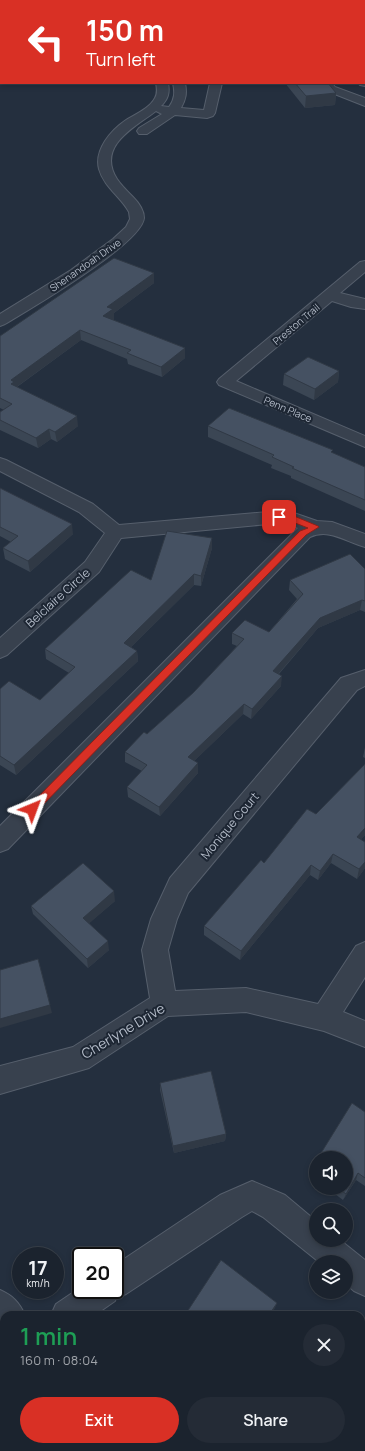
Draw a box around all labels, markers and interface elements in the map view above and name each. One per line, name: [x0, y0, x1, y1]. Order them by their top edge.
text: 150 m: [86, 11, 164, 49]
icon: left: [20, 16, 72, 68]
text: Turn left: [86, 47, 156, 71]
street label: Shenandoah Drive: [47, 235, 124, 295]
street label: Preston Trail: [270, 300, 322, 348]
street label: Penn Place: [262, 393, 314, 425]
pin: [262, 500, 296, 534]
icon: arrive: [268, 506, 290, 528]
street label: Belclaire Circle: [22, 564, 94, 631]
position arrow: [11, 788, 53, 830]
street label: Monique Court: [197, 788, 263, 863]
street label: Cherlyne Drive: [77, 998, 168, 1063]
map controls: [309, 1151, 353, 1299]
button: sound: [309, 1151, 353, 1195]
button: search: [309, 1203, 353, 1247]
speed limit sign: 20: [72, 1247, 124, 1299]
text: 17: [28, 1254, 48, 1281]
button: layers: [309, 1255, 353, 1299]
text: km/h: [26, 1276, 50, 1290]
text: 1 min: [20, 1319, 77, 1352]
button: close: [303, 1324, 345, 1366]
text: 160 m · 08:04: [20, 1351, 98, 1369]
button: Exit: [20, 1397, 179, 1443]
button: Share: [187, 1397, 345, 1443]

